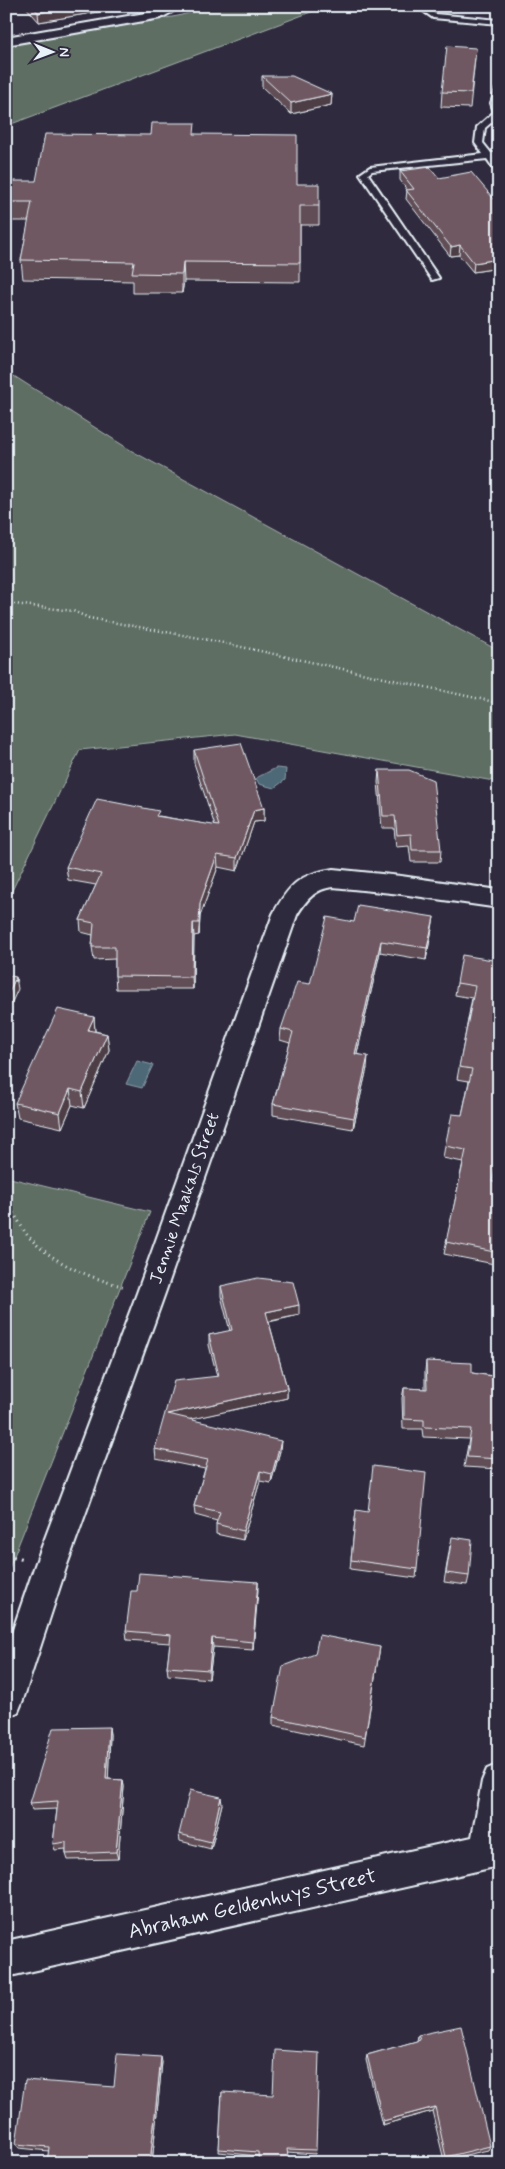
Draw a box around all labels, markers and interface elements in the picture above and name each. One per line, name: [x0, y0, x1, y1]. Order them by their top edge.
north arrow: [28, 28, 78, 78]
text: N: [55, 47, 73, 57]
street label: Jennie Maakals Street: [144, 1109, 226, 1287]
street label: Abraham Geldenhuys Street: [126, 1862, 379, 1946]

